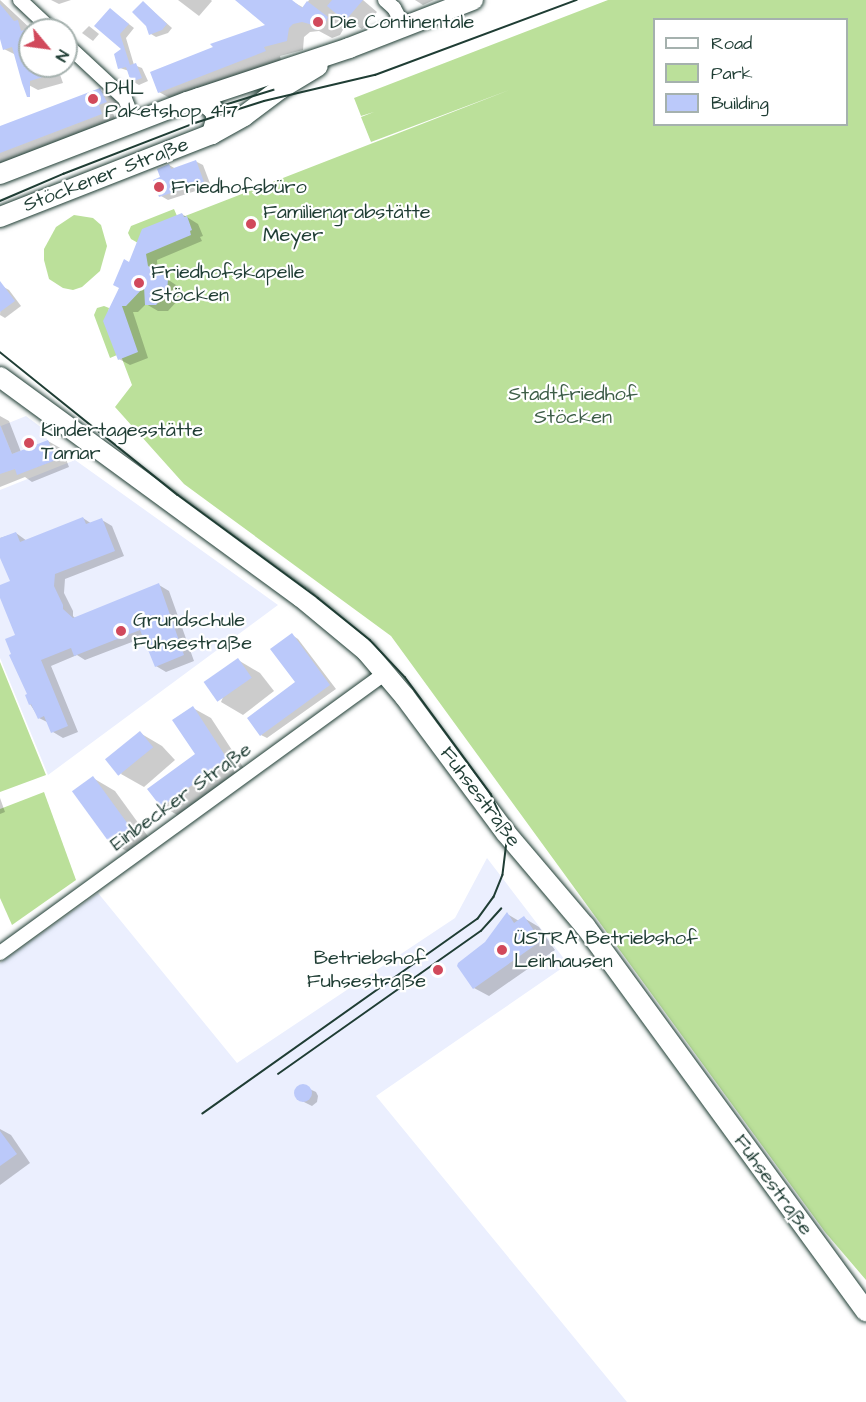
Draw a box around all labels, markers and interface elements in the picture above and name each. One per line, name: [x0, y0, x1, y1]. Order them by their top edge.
place label: Die Continentale: [330, 10, 474, 34]
marker: Die Continentale: [311, 15, 325, 29]
north arrow: [18, 18, 78, 78]
legend: [653, 18, 848, 126]
text: Road: [711, 31, 752, 56]
text: N: [50, 46, 74, 65]
text: Park: [711, 61, 753, 86]
place label: DHL Paketshop 417: [105, 76, 238, 123]
text: Building: [711, 91, 769, 116]
marker: DHL Paketshop 417: [86, 92, 100, 106]
street label: Stöckener Straße: [20, 132, 192, 218]
place label: Friedhofsbüro: [171, 175, 307, 199]
marker: Friedhofsbüro: [152, 180, 166, 194]
place label: Familiengrabstätte Meyer: [263, 201, 431, 248]
marker: Familiengrabstätte Meyer: [244, 217, 258, 231]
place label: Friedhofskapelle Stöcken: [151, 260, 305, 307]
marker: Friedhofskapelle Stöcken: [132, 276, 146, 290]
park label: Stadtfriedhof Stöcken: [508, 383, 638, 430]
place label: Kindertagesstätte Tamar: [41, 419, 203, 466]
marker: Kindertagesstätte Tamar: [22, 436, 36, 450]
place label: Grundschule Fuhsestraße: [133, 608, 252, 655]
marker: Grundschule Fuhsestraße: [114, 624, 128, 638]
street label: Einbecker Straße: [106, 738, 256, 856]
street label: Fuhsestraße: [435, 742, 525, 852]
place label: ÜSTRA Betriebshof Leinhausen: [514, 927, 698, 974]
marker: ÜSTRA Betriebshof Leinhausen: [495, 943, 509, 957]
place label: Betriebshof Fuhsestraße: [307, 946, 426, 993]
marker: Betriebshof Fuhsestraße: [431, 963, 445, 977]
street label: Fuhsestraße: [728, 1130, 818, 1240]

